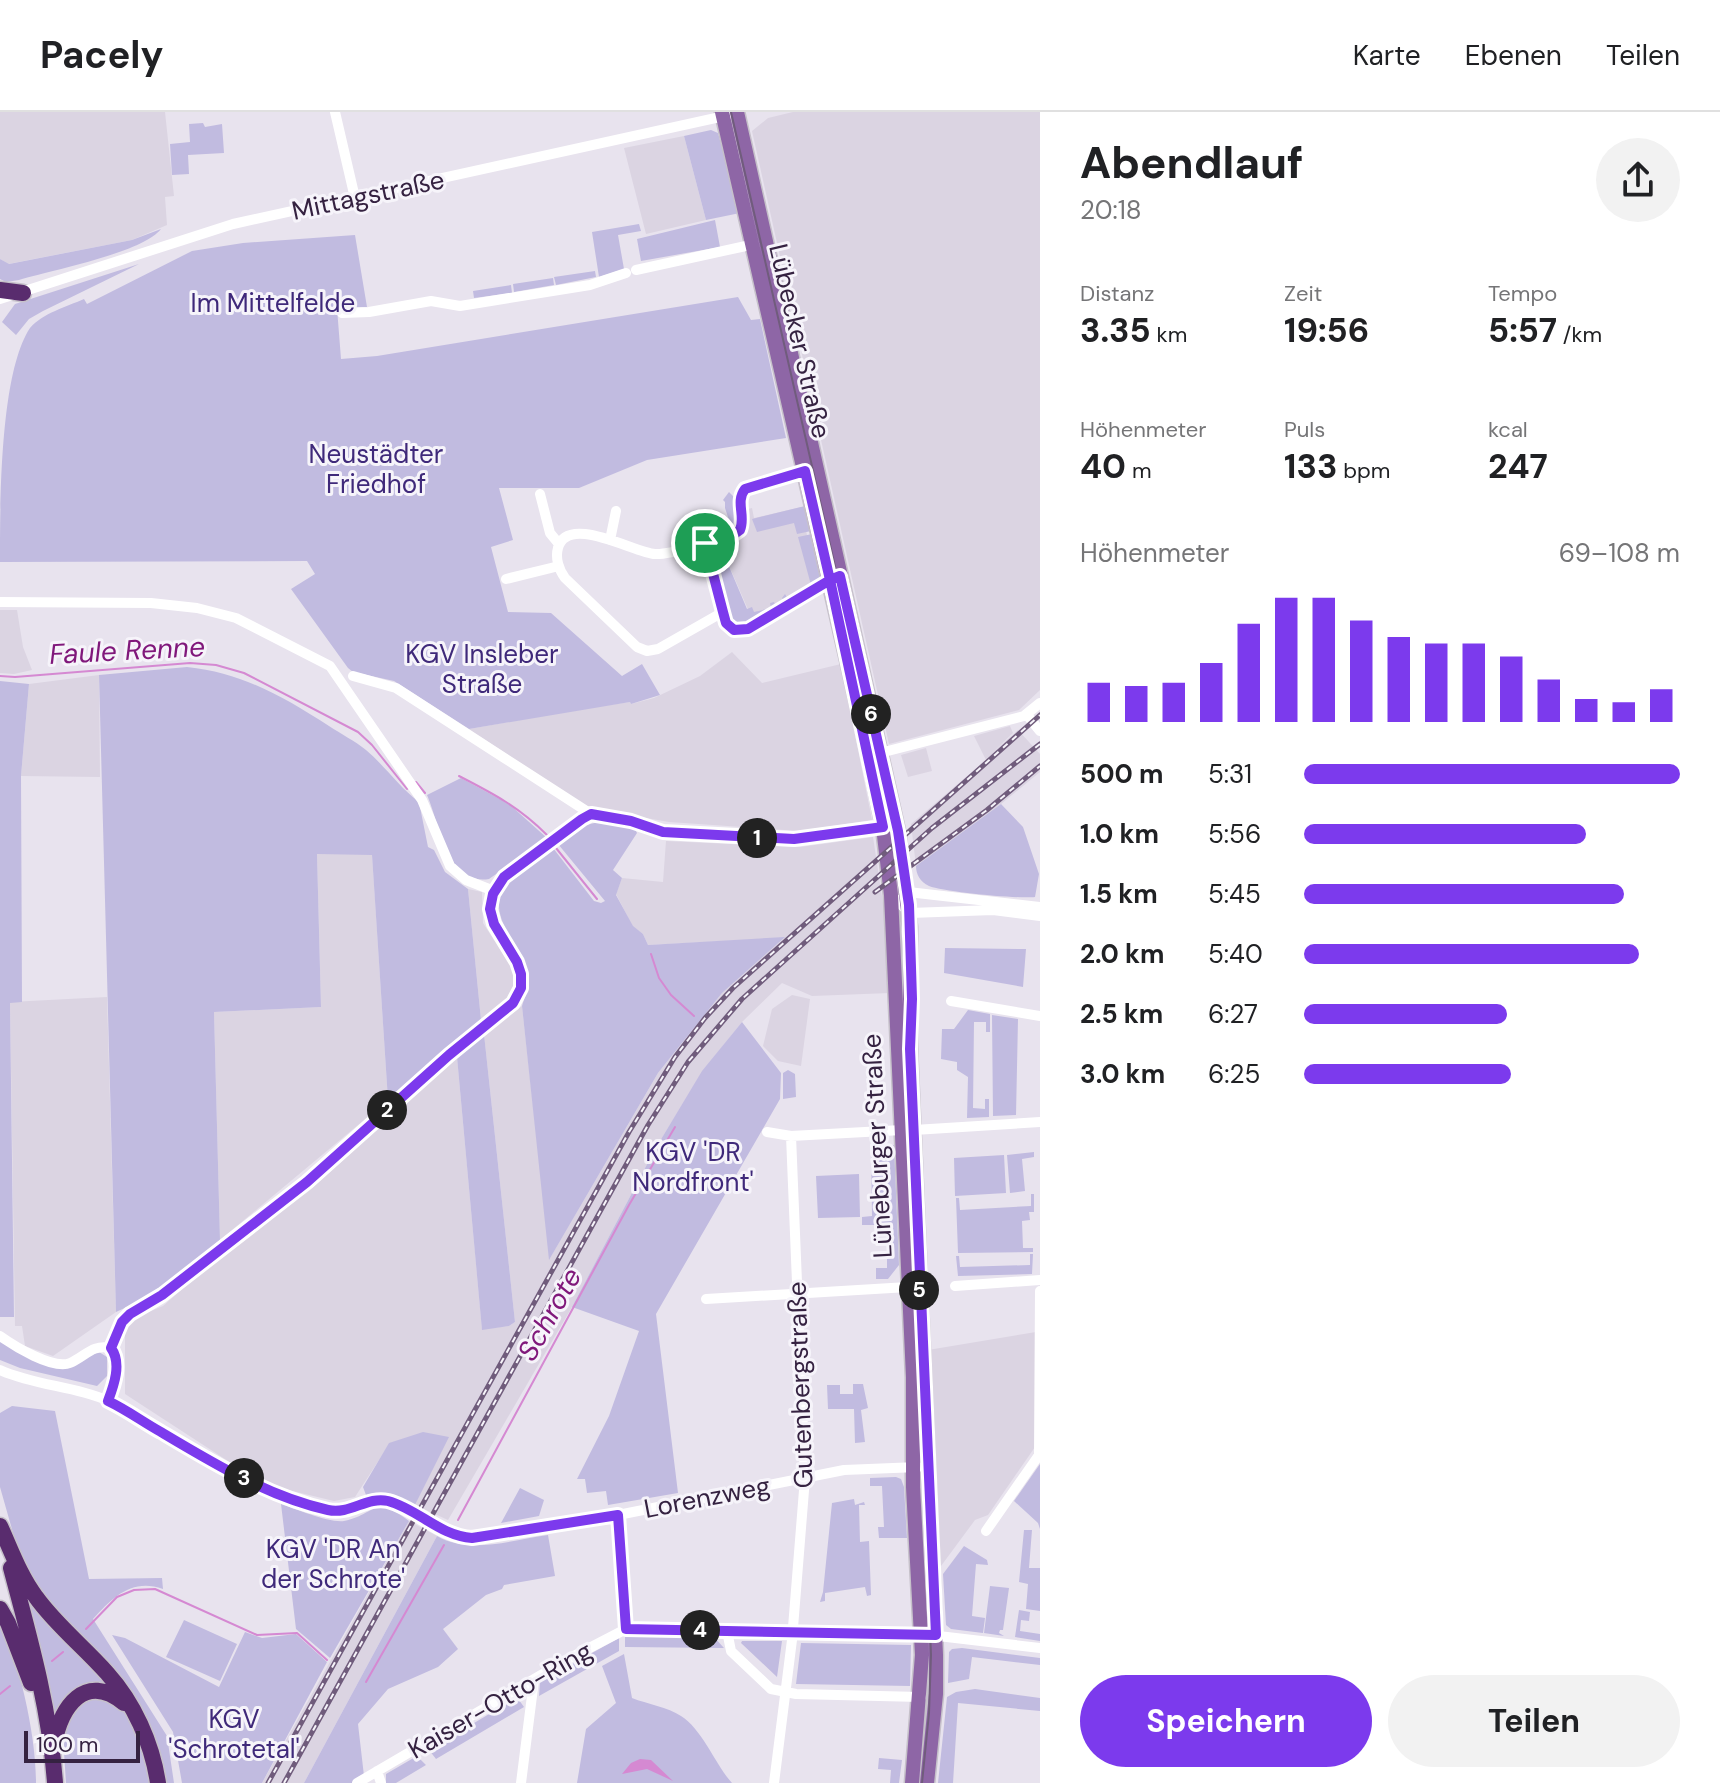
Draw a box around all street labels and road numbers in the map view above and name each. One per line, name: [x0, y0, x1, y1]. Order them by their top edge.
street label: Mittagstraße: [289, 162, 447, 228]
street label: Lübecker Straße: [761, 240, 839, 442]
street label: Lüneburger Straße: [854, 1033, 900, 1259]
street label: Gutenbergstraße: [779, 1281, 821, 1489]
street label: Lorenzweg: [641, 1468, 773, 1526]
street label: Kaiser-Otto-Ring: [402, 1633, 598, 1767]

